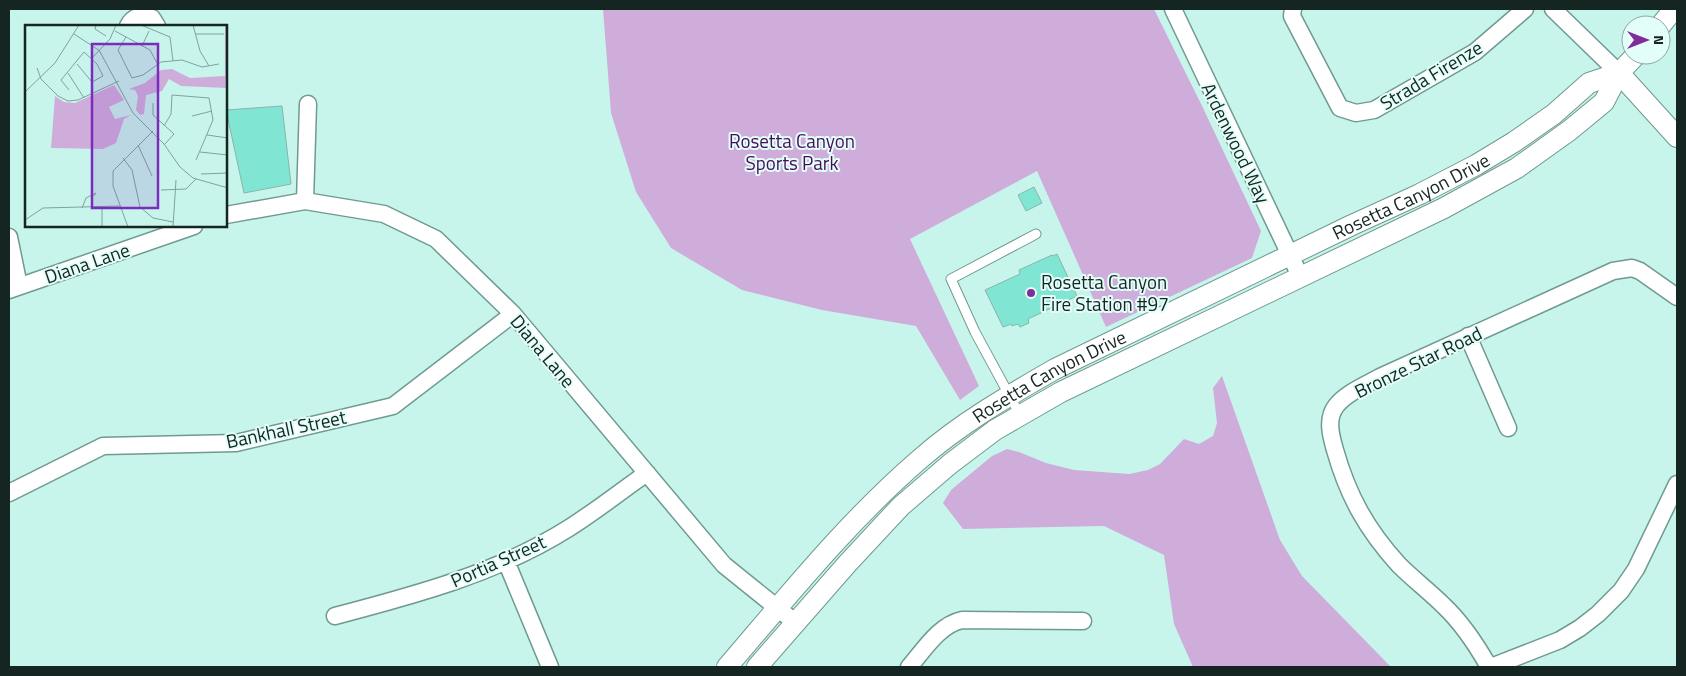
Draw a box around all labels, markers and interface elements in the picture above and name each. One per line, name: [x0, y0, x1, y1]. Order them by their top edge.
north arrow: [1621, 15, 1671, 65]
inset map: [25, 25, 228, 228]
street label: Strada Firenze: [1374, 32, 1488, 117]
text: N: [1649, 35, 1670, 45]
street label: Ardenwood Way: [1195, 77, 1278, 208]
park label: Rosetta Canyon Sports Park: [729, 126, 855, 177]
street label: Rosetta Canyon Drive: [1327, 145, 1495, 247]
street label: Diana Lane: [40, 234, 133, 291]
place label: Rosetta Canyon Fire Station #97: [1041, 267, 1169, 318]
marker: Rosetta Canyon Fire Station #97: [1025, 287, 1037, 299]
street label: Diana Lane: [504, 308, 583, 394]
street label: Bronze Star Road: [1349, 318, 1487, 405]
street label: Rosetta Canyon Drive: [966, 322, 1131, 430]
street label: Bankhall Street: [223, 402, 349, 455]
street label: Portia Street: [446, 527, 550, 594]

